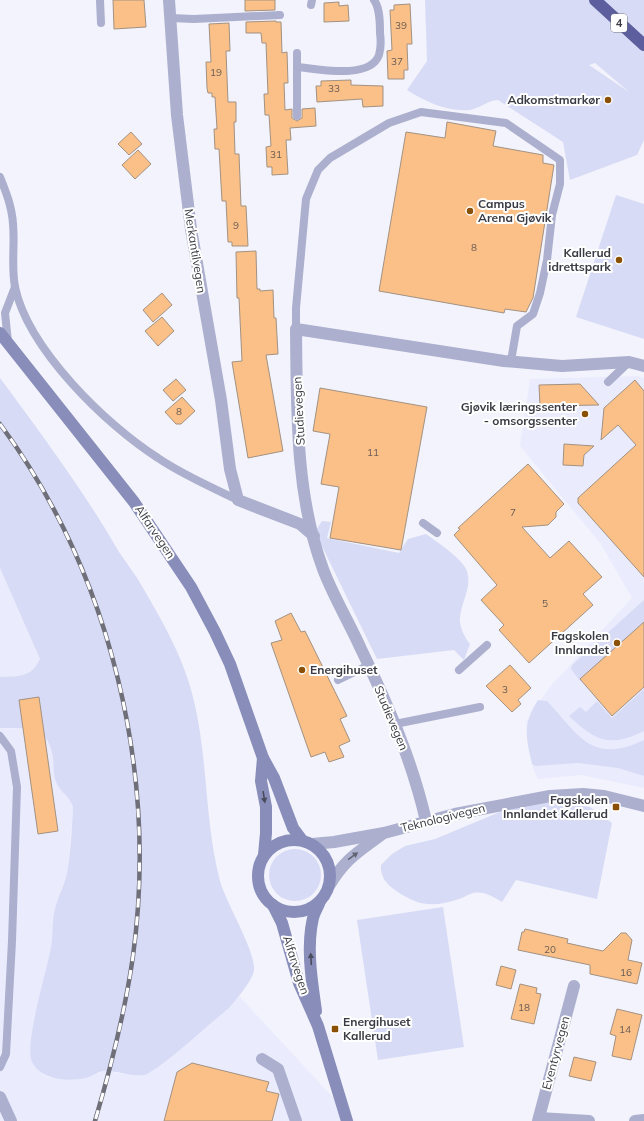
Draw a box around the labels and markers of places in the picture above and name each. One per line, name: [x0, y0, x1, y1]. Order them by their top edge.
place label: Adkomstmarkør: [507, 92, 600, 107]
marker: Adkomstmarkør: [603, 95, 613, 105]
place label: Campus Arena Gjøvik: [478, 196, 552, 225]
marker: Campus Arena Gjøvik: [465, 206, 475, 216]
place label: Kallerud idrettspark: [548, 245, 611, 274]
marker: Kallerud idrettspark: [614, 255, 624, 265]
place label: Gjøvik læringssenter - omsorgssenter: [461, 399, 577, 428]
marker: Gjøvik læringssenter - omsorgssenter: [580, 409, 590, 419]
place label: Fagskolen Innlandet: [551, 628, 609, 657]
marker: Fagskolen Innlandet: [612, 638, 622, 648]
place label: Energihuset: [310, 662, 378, 677]
marker: Energihuset: [297, 665, 307, 675]
place label: Fagskolen Innlandet Kallerud: [503, 792, 608, 821]
marker: Fagskolen Innlandet Kallerud: [611, 802, 621, 812]
place label: Energihuset Kallerud: [343, 1014, 411, 1043]
marker: Energihuset Kallerud: [330, 1024, 340, 1034]

